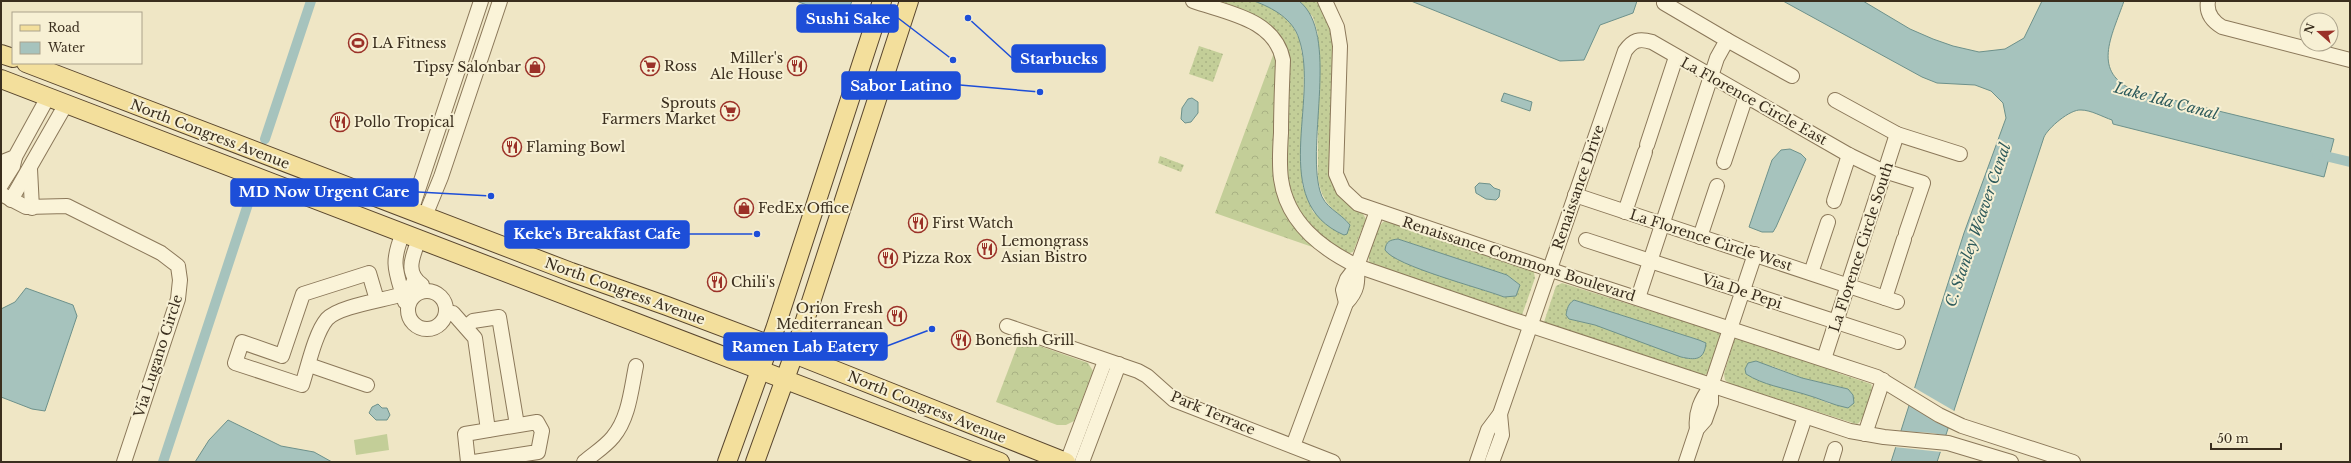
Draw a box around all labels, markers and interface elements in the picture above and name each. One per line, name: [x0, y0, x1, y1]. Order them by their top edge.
callout: Sushi Sake: [797, 5, 898, 32]
text: Sushi Sake: [806, 9, 890, 28]
legend: [12, 12, 142, 64]
north arrow: [2299, 12, 2339, 52]
text: Road: [48, 20, 80, 35]
text: N: [2301, 21, 2318, 36]
sports icon: LA Fitness: [347, 32, 369, 54]
place label: LA Fitness: [372, 34, 446, 52]
text: Water: [47, 40, 85, 55]
callout: Starbucks: [1012, 45, 1105, 72]
place label: Miller's Ale House: [709, 49, 783, 83]
text: Starbucks: [1020, 49, 1098, 68]
street label: La Florence Circle East: [1678, 53, 1831, 149]
supermarket icon: Ross: [639, 55, 661, 77]
restaurant icon: Miller's Ale House: [786, 55, 808, 77]
shop icon: Tipsy Salonbar: [524, 56, 546, 78]
place label: Ross: [664, 57, 697, 75]
place label: Tipsy Salonbar: [413, 58, 521, 76]
callout: Sabor Latino: [842, 72, 960, 99]
text: Sabor Latino: [850, 76, 952, 95]
water label: Lake Ida Canal: [2111, 77, 2220, 124]
place label: Sprouts Farmers Market: [601, 94, 717, 128]
street label: North Congress Avenue: [128, 95, 292, 173]
supermarket icon: Sprouts Farmers Market: [719, 100, 741, 122]
restaurant icon: Pollo Tropical: [329, 111, 351, 133]
place label: Pollo Tropical: [354, 113, 455, 131]
street label: Renaissance Drive: [1548, 122, 1608, 252]
restaurant icon: Flaming Bowl: [501, 136, 523, 158]
place label: Flaming Bowl: [526, 138, 626, 156]
water label: C. Stanley Weaver Canal: [1941, 140, 2015, 309]
street label: La Florence Circle South: [1825, 159, 1897, 334]
callout: MD Now Urgent Care: [231, 179, 418, 206]
text: MD Now Urgent Care: [239, 182, 410, 201]
shop icon: FedEx Office: [733, 197, 755, 219]
place label: FedEx Office: [758, 199, 849, 217]
street label: La Florence Circle West: [1627, 205, 1795, 275]
restaurant icon: First Watch: [907, 212, 929, 234]
street label: Renaissance Commons Boulevard: [1400, 213, 1638, 305]
place label: First Watch: [932, 214, 1014, 232]
callout: Keke's Breakfast Cafe: [505, 221, 689, 248]
text: Keke's Breakfast Cafe: [513, 224, 681, 243]
place label: Lemongrass Asian Bistro: [1000, 232, 1089, 266]
restaurant icon: Lemongrass Asian Bistro: [976, 238, 998, 260]
restaurant icon: Pizza Rox: [877, 247, 899, 269]
place label: Pizza Rox: [902, 249, 972, 267]
street label: North Congress Avenue: [542, 254, 708, 328]
street label: Via De Pepi: [1699, 269, 1785, 312]
restaurant icon: Chili's: [706, 271, 728, 293]
place label: Chili's: [731, 273, 775, 291]
street label: Via Lugano Circle: [129, 292, 186, 421]
place label: Orion Fresh Mediterranean: [776, 299, 883, 333]
restaurant icon: Orion Fresh Mediterranean: [886, 305, 908, 327]
restaurant icon: Bonefish Grill: [950, 329, 972, 351]
place label: Bonefish Grill: [975, 331, 1075, 349]
callout: Ramen Lab Eatery: [724, 333, 887, 360]
text: Ramen Lab Eatery: [732, 337, 879, 356]
street label: North Congress Avenue: [845, 367, 1009, 447]
street label: Park Terrace: [1168, 387, 1258, 439]
scale bar: [2211, 425, 2281, 451]
text: 50 m: [2217, 431, 2249, 446]

